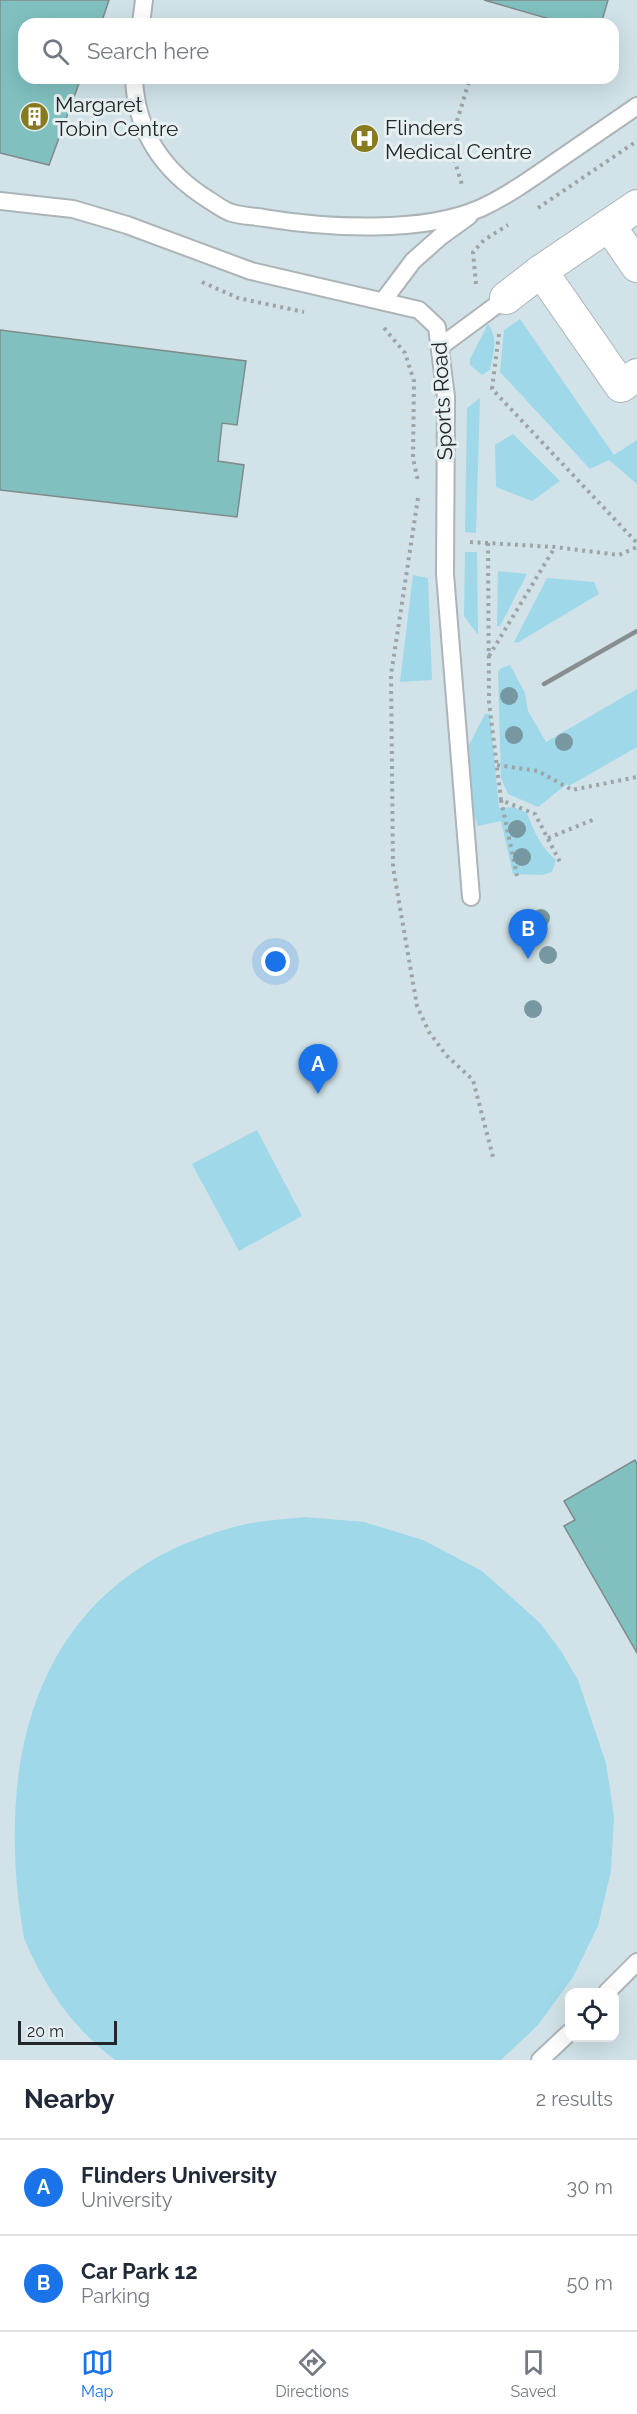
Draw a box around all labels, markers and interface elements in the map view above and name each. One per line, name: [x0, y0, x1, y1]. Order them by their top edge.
search box: [18, 18, 619, 84]
icon: search: [39, 35, 72, 68]
text: Search here: [87, 38, 209, 64]
place label: Margaret Tobin Centre: [55, 92, 178, 141]
building icon: Margaret Tobin Centre: [18, 100, 50, 132]
place label: Flinders Medical Centre: [385, 115, 532, 164]
hospital icon: Flinders Medical Centre: [348, 123, 380, 155]
street label: Sports Road: [426, 341, 458, 461]
pin: B: [508, 910, 548, 959]
your location: [261, 947, 290, 976]
pin: A: [298, 1044, 338, 1094]
map controls: [565, 1988, 619, 2042]
button: locate: [565, 1988, 619, 2042]
scale bar: [18, 2018, 117, 2046]
text: 20 m: [27, 2022, 64, 2041]
text: Nearby: [24, 2084, 114, 2114]
text: 2 results: [536, 2087, 613, 2111]
text: Flinders University: [81, 2162, 277, 2188]
text: A: [37, 2175, 50, 2199]
text: 30 m: [567, 2175, 613, 2199]
text: University: [81, 2188, 173, 2212]
text: Car Park 12: [81, 2258, 198, 2284]
text: B: [37, 2271, 50, 2295]
text: 50 m: [566, 2271, 613, 2295]
text: Parking: [81, 2284, 150, 2308]
tab: Map: [81, 2346, 114, 2401]
tab: Directions: [275, 2346, 349, 2401]
tab: Saved: [510, 2346, 556, 2401]

